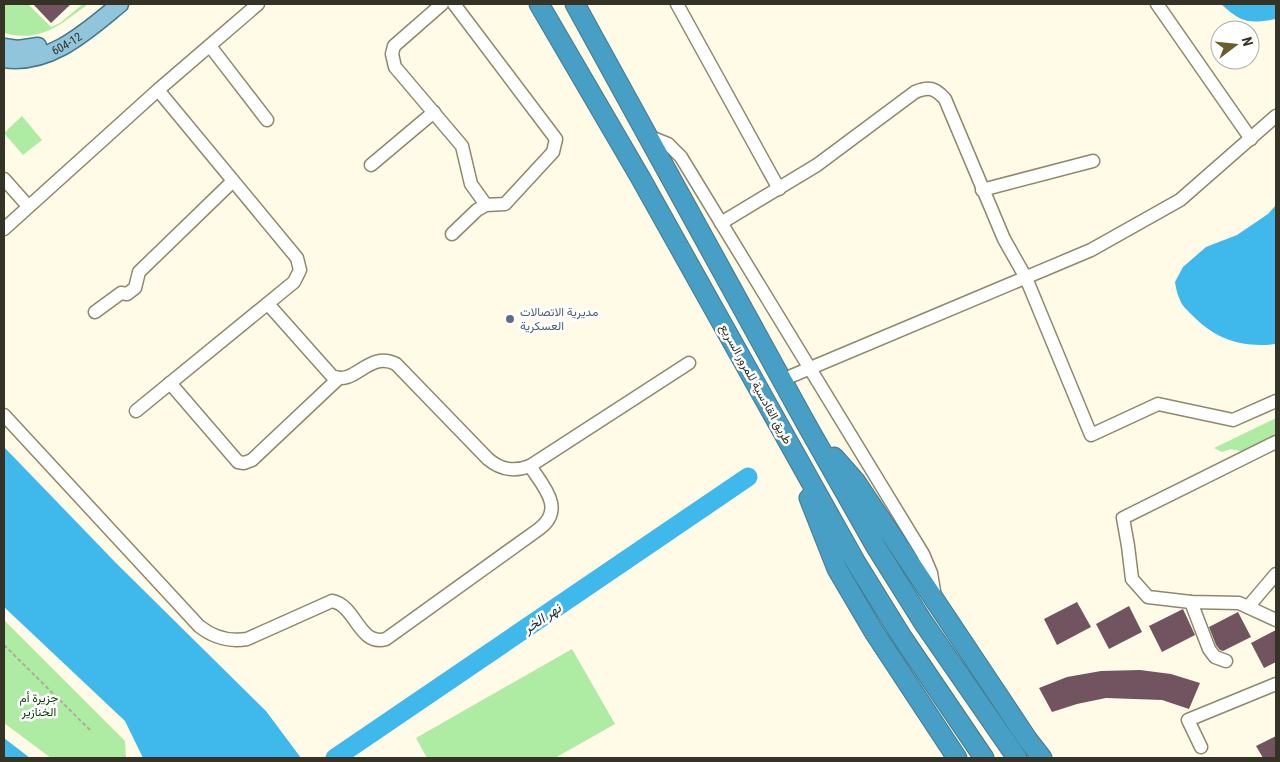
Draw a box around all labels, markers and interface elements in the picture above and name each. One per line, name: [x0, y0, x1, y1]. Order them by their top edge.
north arrow: [1210, 20, 1260, 70]
street label: 604-12: [49, 30, 85, 58]
text: N: [1239, 35, 1256, 48]
place label: مديرية الاتصالات العسكرية: [520, 305, 598, 334]
marker: مديرية الاتصالات العسكرية: [504, 313, 516, 325]
street label: طريق القادسية للمرور السريع: [715, 321, 795, 448]
water label: نهر الخر: [519, 599, 565, 638]
park label: جزيرة أم الخنازير: [20, 691, 58, 720]

